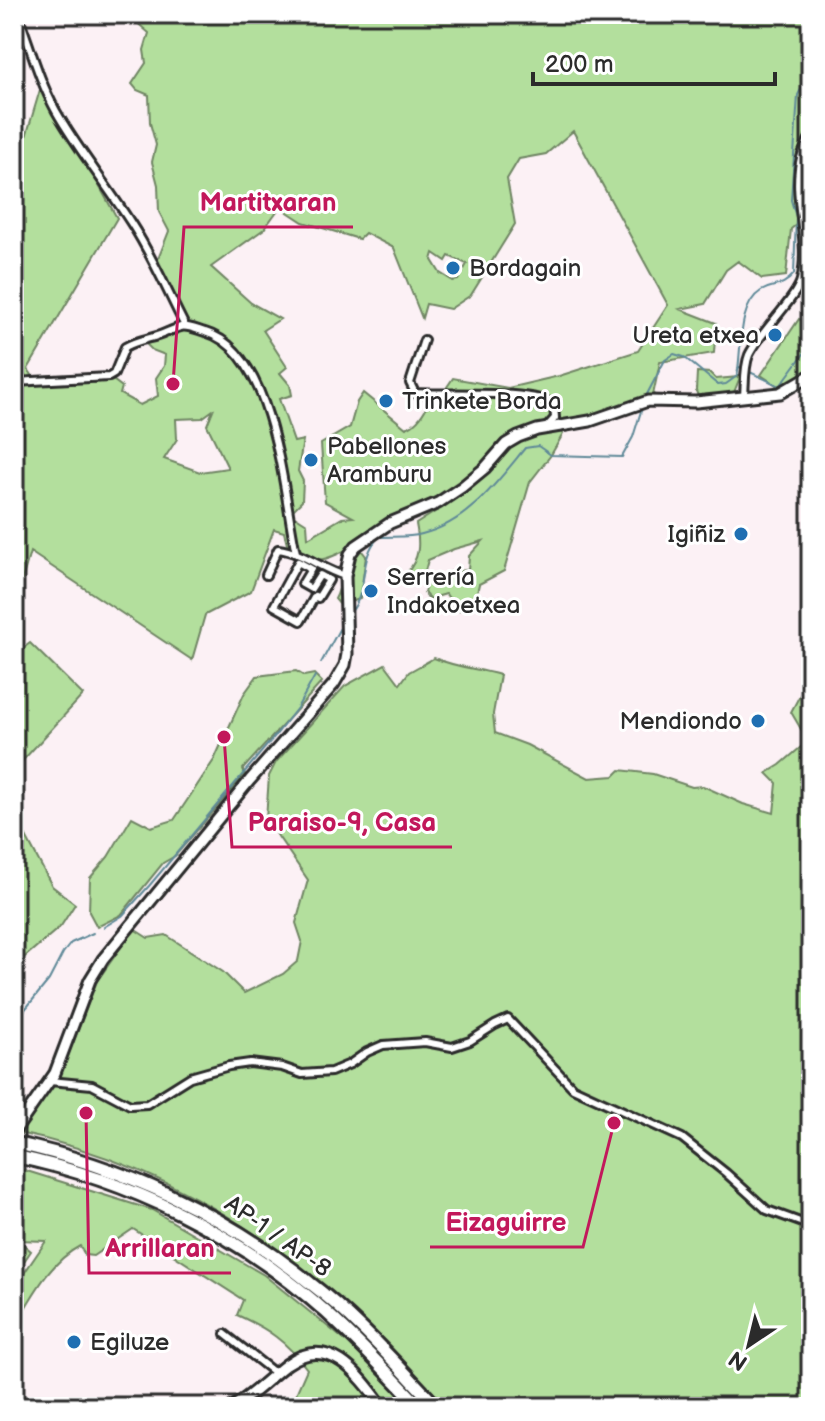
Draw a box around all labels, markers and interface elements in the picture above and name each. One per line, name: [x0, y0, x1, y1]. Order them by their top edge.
scale bar: [533, 36, 775, 86]
text: 200 m: [545, 50, 614, 79]
callout: Martitxaran: [184, 177, 353, 227]
text: Martitxaran: [199, 188, 337, 219]
place label: Bordagain: [469, 254, 581, 283]
marker: Bordagain: [444, 259, 462, 277]
place label: Ureta etxea: [632, 321, 759, 350]
marker: Ureta etxea: [766, 326, 784, 344]
place label: Trinkete Borda: [402, 387, 562, 416]
marker: Trinkete Borda: [377, 392, 395, 410]
place label: Pabellones Aramburu: [327, 432, 446, 489]
marker: Pabellones Aramburu: [302, 451, 320, 469]
place label: Igiñiz: [667, 520, 726, 549]
marker: Igiñiz: [732, 525, 750, 543]
place label: Serrería Indakoetxea: [387, 563, 520, 620]
marker: Serrería Indakoetxea: [362, 582, 380, 600]
place label: Mendiondo: [620, 707, 742, 736]
marker: Mendiondo: [749, 712, 767, 730]
callout: Paraiso-9, Casa: [232, 797, 452, 847]
text: Paraiso-9, Casa: [248, 808, 436, 839]
street label: AP-1 / AP-8: [219, 1189, 337, 1284]
callout: Eizaguirre: [430, 1197, 583, 1247]
text: Eizaguirre: [445, 1208, 567, 1239]
callout: Arrillaran: [89, 1223, 231, 1273]
text: Arrillaran: [104, 1234, 215, 1265]
north arrow: [709, 1305, 789, 1385]
place label: Egiluze: [90, 1328, 169, 1357]
marker: Egiluze: [65, 1333, 83, 1351]
text: N: [724, 1344, 753, 1376]

